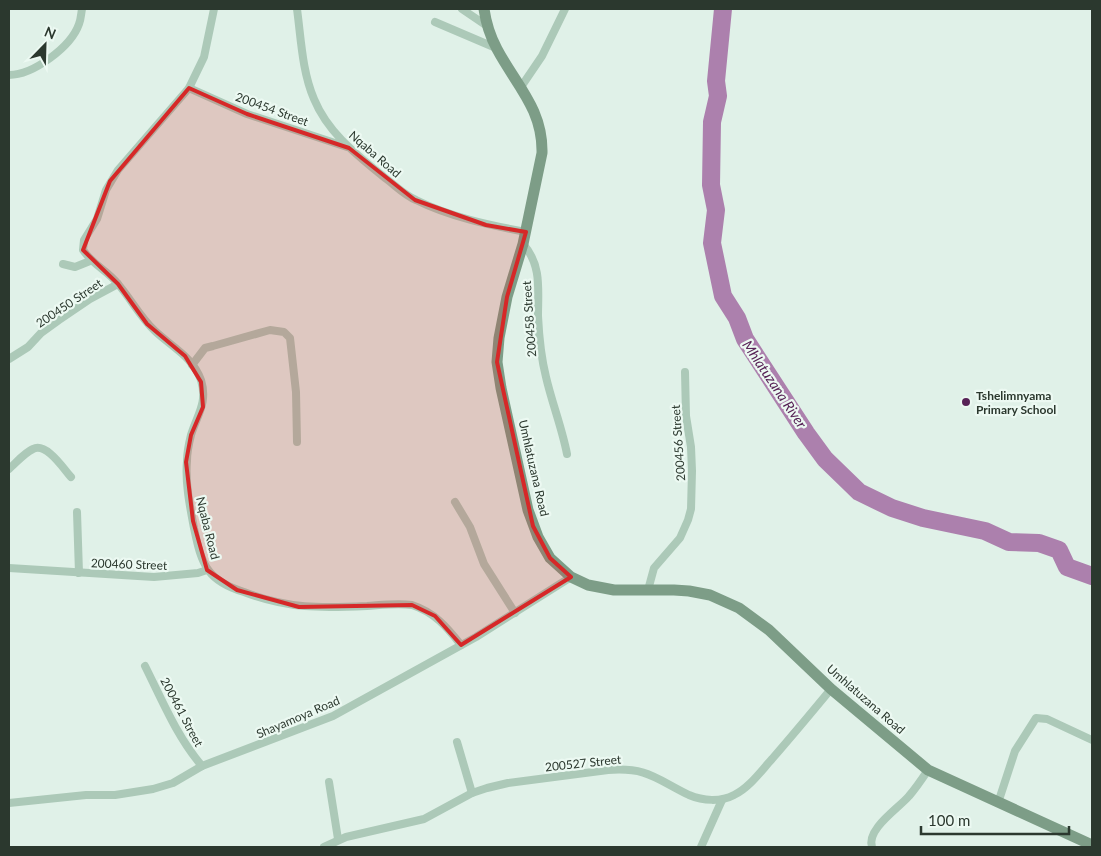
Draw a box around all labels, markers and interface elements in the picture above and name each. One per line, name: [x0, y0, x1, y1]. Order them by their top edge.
north arrow: [20, 20, 70, 70]
text: N: [42, 23, 59, 43]
street label: 200454 Street: [234, 89, 311, 129]
street label: Nqaba Road: [346, 127, 404, 181]
street label: 200450 Street: [33, 275, 105, 331]
street label: 200458 Street: [519, 280, 539, 358]
water label: Mhlatuzana River: [739, 337, 811, 431]
place label: Tshelimnyama Primary School: [976, 388, 1056, 417]
marker: Tshelimnyama Primary School: [960, 396, 972, 408]
street label: 200456 Street: [668, 404, 688, 482]
street label: Umhlatuzana Road: [516, 418, 552, 518]
street label: Nqaba Road: [193, 495, 223, 561]
street label: 200460 Street: [91, 555, 168, 573]
street label: Umhlatuzana Road: [824, 661, 908, 737]
street label: 200461 Street: [157, 675, 207, 750]
street label: Shayamoya Road: [254, 693, 342, 741]
street label: 200527 Street: [544, 751, 622, 774]
scale bar: [921, 804, 1068, 836]
text: 100 m: [928, 811, 970, 829]

